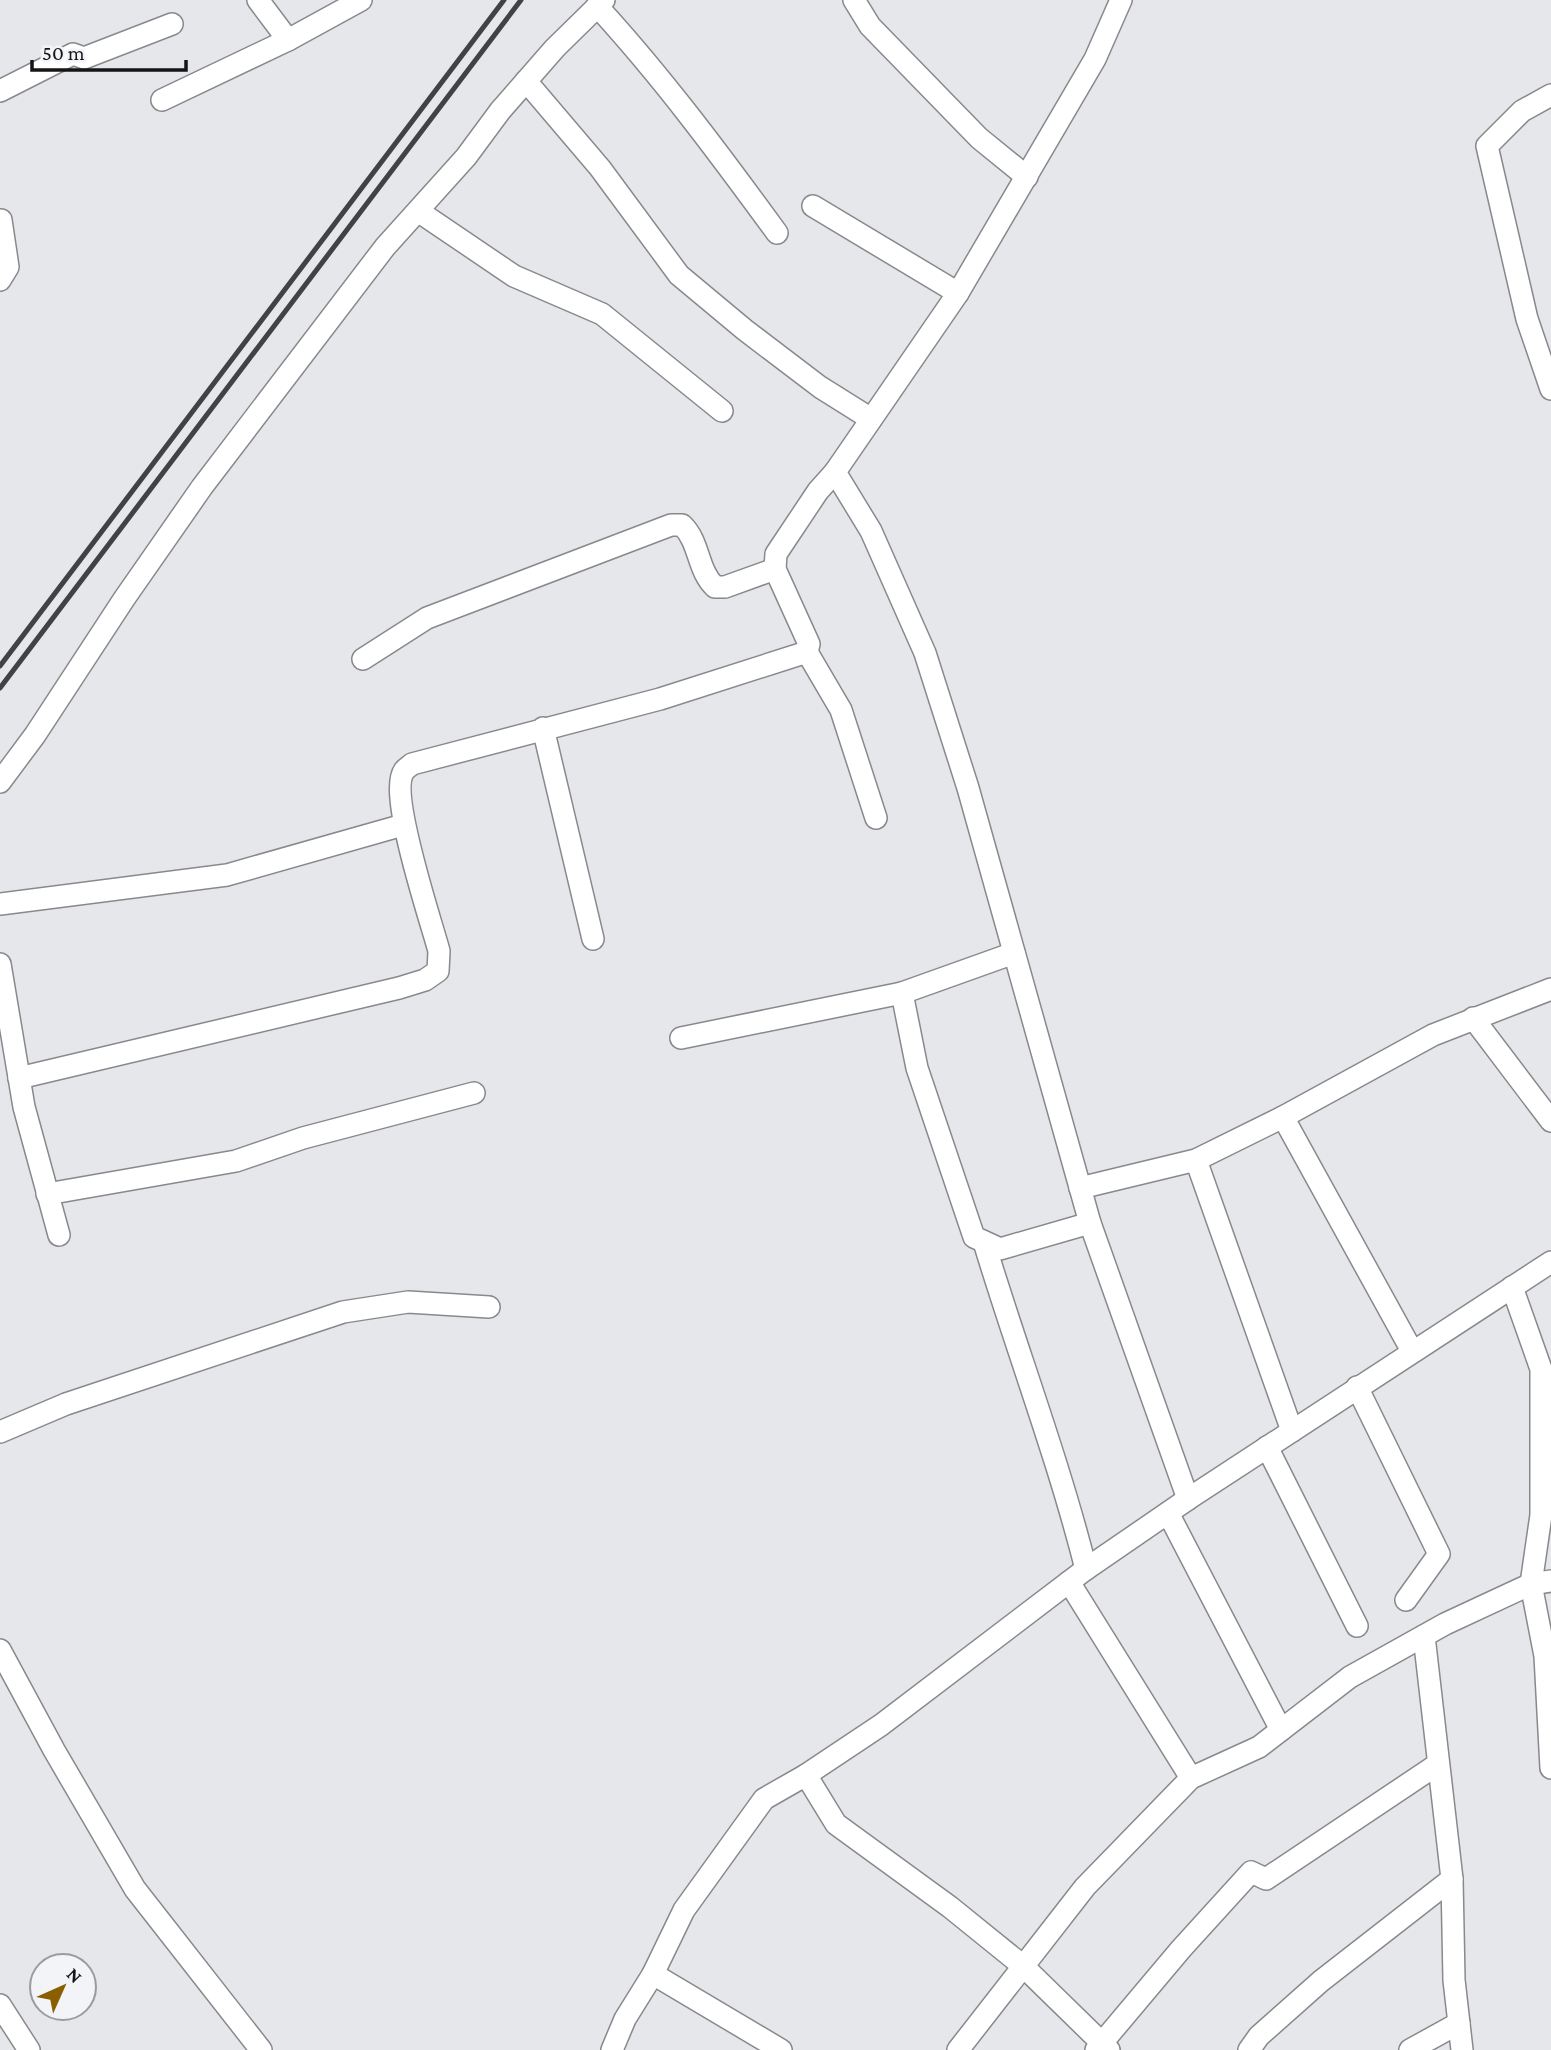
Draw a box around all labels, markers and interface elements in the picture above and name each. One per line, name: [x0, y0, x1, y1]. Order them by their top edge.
scale bar: [32, 28, 186, 72]
text: 50 m: [42, 41, 85, 65]
north arrow: [28, 1952, 98, 2022]
text: N: [63, 1963, 87, 1987]

